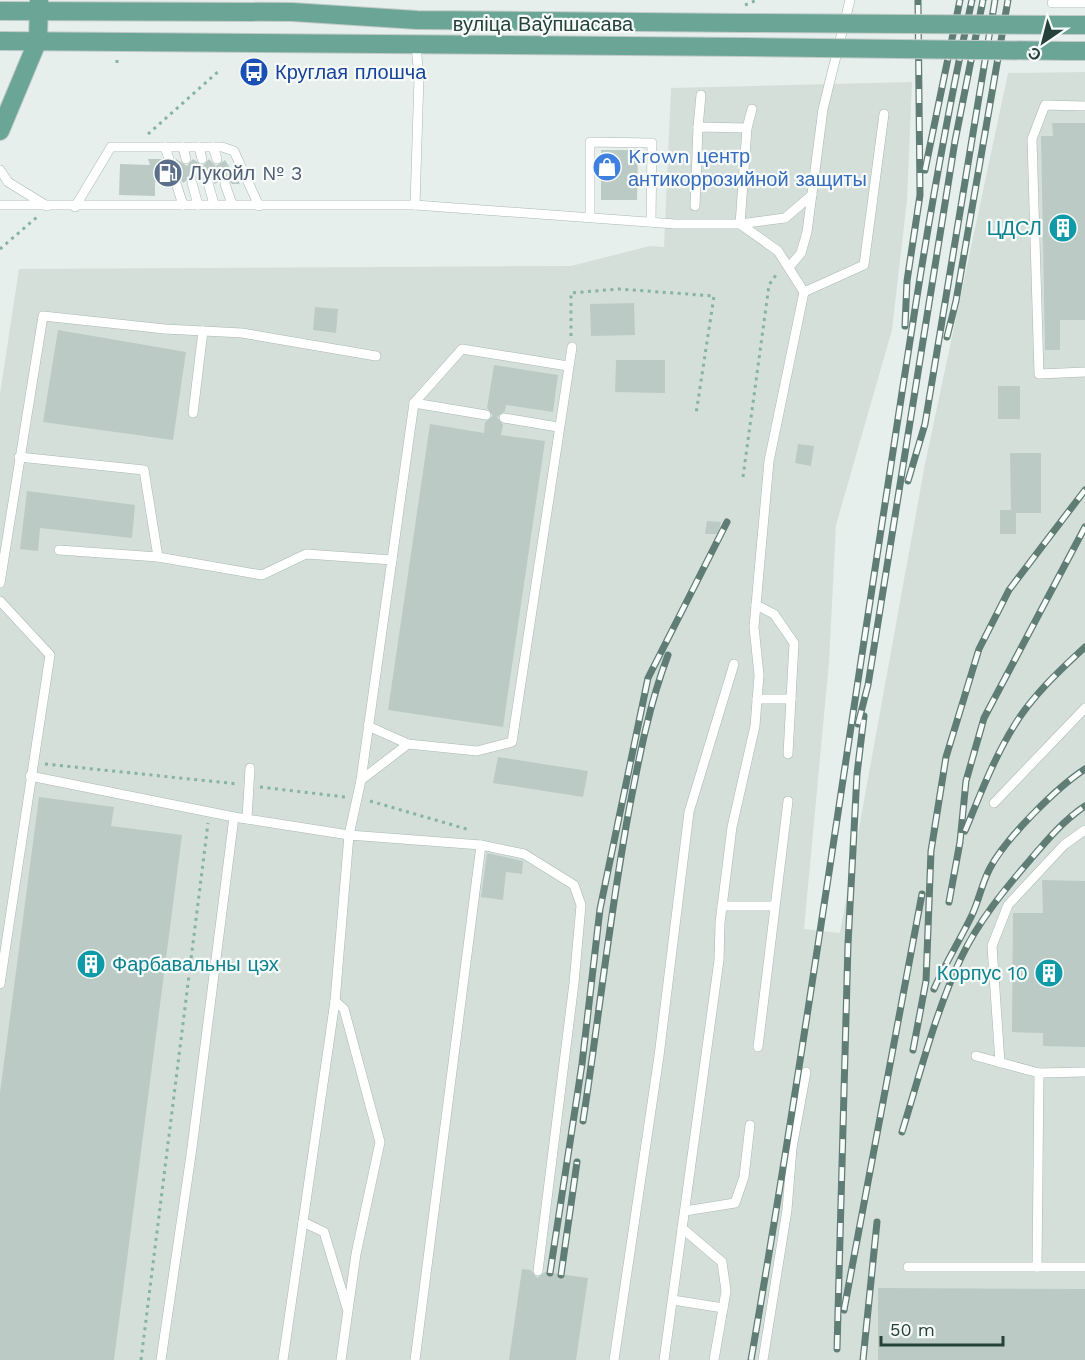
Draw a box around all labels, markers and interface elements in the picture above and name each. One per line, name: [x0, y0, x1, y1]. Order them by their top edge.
street label: вуліца Ваўпшасава: [453, 12, 634, 36]
north arrow: [1013, 12, 1073, 72]
text: С: [1024, 43, 1045, 65]
bus stop icon: Круглая плошча: [238, 56, 270, 88]
place label: Круглая плошча: [275, 60, 427, 84]
place label: Krown центр антикоррозийной защиты: [628, 144, 867, 191]
shop icon: Krown центр антикоррозийной защиты: [591, 151, 623, 183]
fuel station icon: Лукойл № 3: [152, 157, 184, 189]
place label: Лукойл № 3: [189, 161, 302, 185]
building icon: ЦДСЛ: [1047, 212, 1079, 244]
place label: ЦДСЛ: [987, 216, 1042, 240]
building icon: Фарбавальны цэх: [75, 948, 107, 980]
place label: Фарбавальны цэх: [112, 952, 279, 976]
building icon: Корпус 10: [1033, 957, 1065, 989]
place label: Корпус 10: [937, 961, 1028, 985]
scale bar: [881, 1309, 1002, 1347]
text: 50 m: [890, 1319, 935, 1340]

